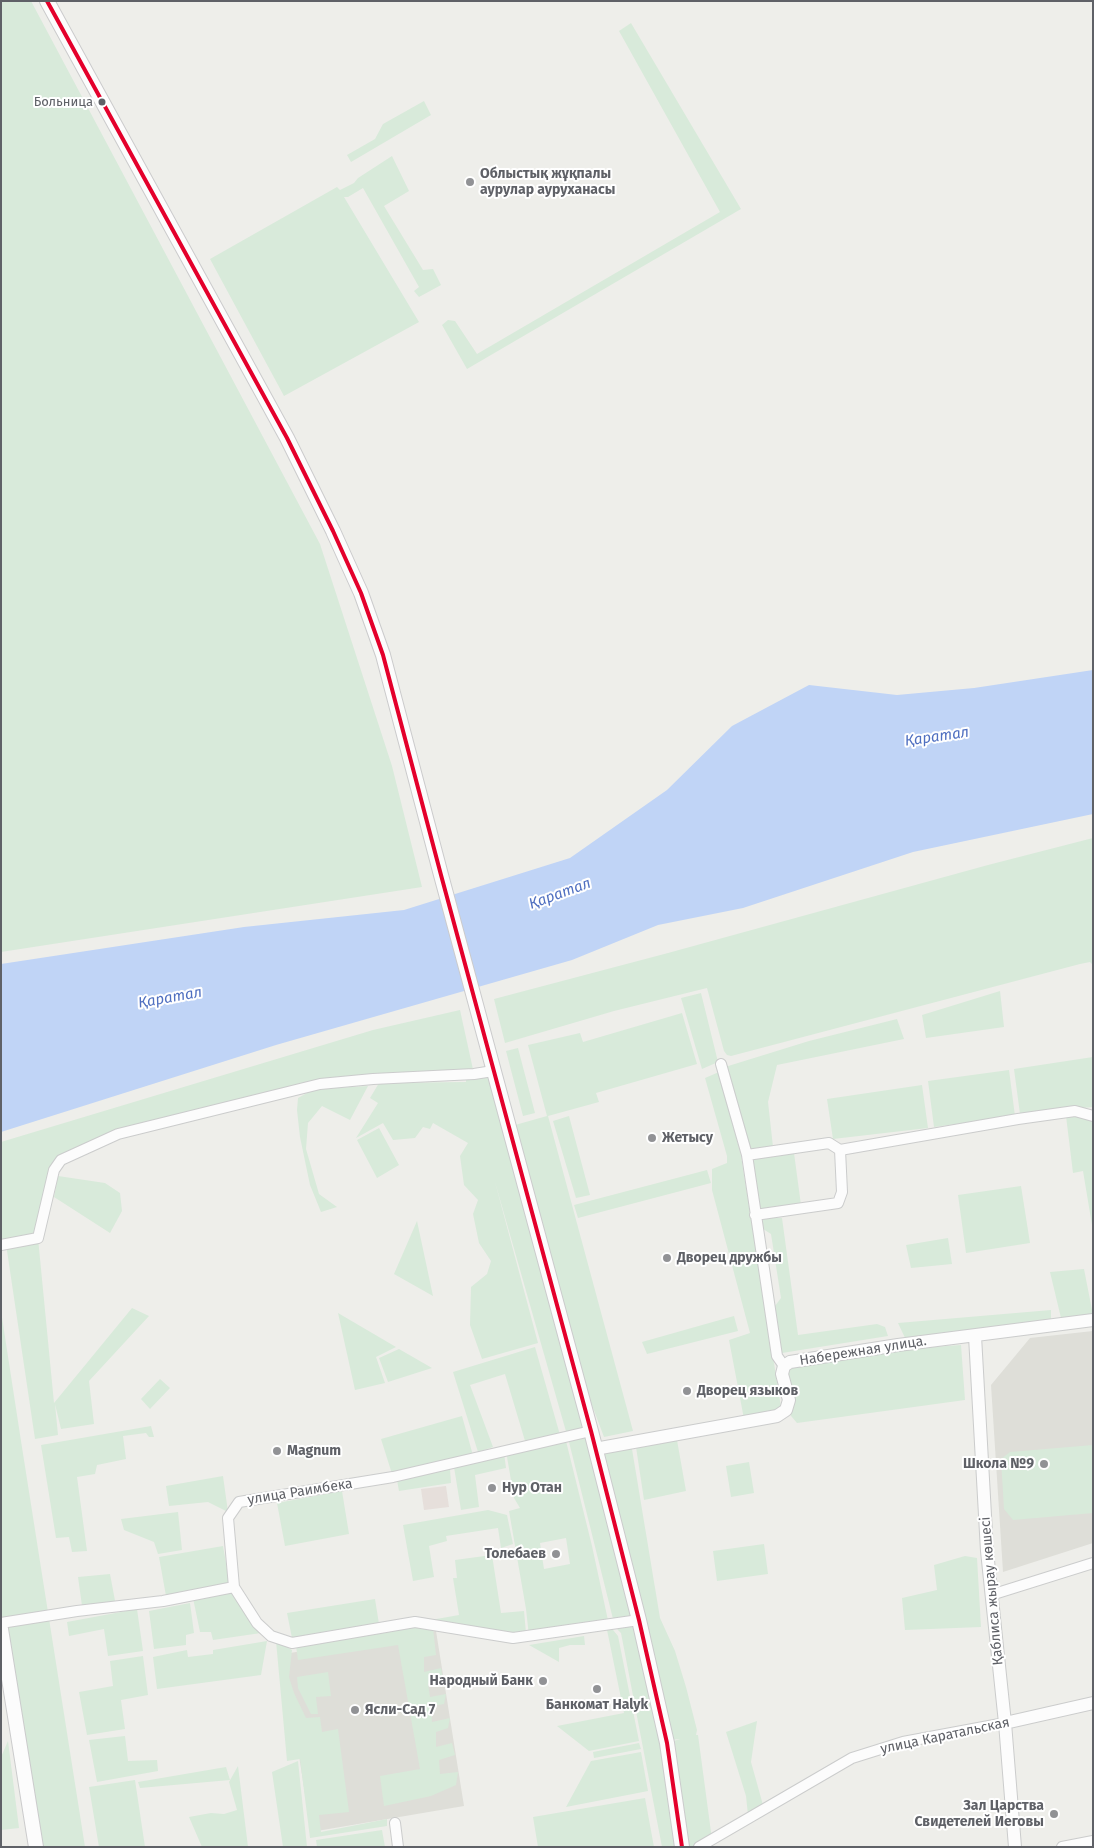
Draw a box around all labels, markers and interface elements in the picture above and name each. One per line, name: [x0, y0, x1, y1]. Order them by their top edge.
place label: Больница: [34, 94, 93, 110]
marker: Больница: [97, 97, 107, 107]
place label: Облыстық жұқпалы аурулар ауруханасы: [480, 166, 615, 198]
marker: Облыстық жұқпалы аурулар ауруханасы: [464, 176, 476, 188]
water label: Қаратал: [904, 724, 970, 750]
water label: Қаратал: [527, 874, 593, 914]
water label: Қаратал: [137, 984, 203, 1012]
place label: Жетысу: [662, 1130, 713, 1146]
marker: Жетысу: [646, 1132, 658, 1144]
place label: Дворец дружбы: [677, 1250, 782, 1266]
marker: Дворец дружбы: [661, 1252, 673, 1264]
street label: Набережная улица.: [798, 1333, 928, 1369]
place label: Дворец языков: [697, 1383, 798, 1399]
marker: Дворец языков: [681, 1385, 693, 1397]
place label: Magnum: [287, 1443, 341, 1459]
marker: Magnum: [271, 1445, 283, 1457]
place label: Школа №9: [963, 1456, 1034, 1472]
marker: Школа №9: [1038, 1458, 1050, 1470]
street label: улица Раимбека: [246, 1475, 354, 1509]
place label: Нур Отан: [502, 1480, 562, 1496]
marker: Нур Отан: [486, 1482, 498, 1494]
street label: Қаблиса жырау көшесі: [977, 1516, 1007, 1666]
place label: Толебаев: [484, 1546, 546, 1562]
marker: Толебаев: [550, 1548, 562, 1560]
place label: Народный Банк: [429, 1673, 533, 1689]
marker: Народный Банк: [537, 1675, 549, 1687]
marker: Банкомат Halyk: [591, 1683, 603, 1695]
place label: Банкомат Halyk: [546, 1697, 648, 1713]
place label: Ясли-Сад 7: [365, 1702, 435, 1718]
marker: Ясли-Сад 7: [349, 1704, 361, 1716]
street label: улица Каратальская: [879, 1714, 1011, 1758]
place label: Зал Царства Свидетелей Иеговы: [914, 1798, 1044, 1830]
marker: Зал Царства Свидетелей Иеговы: [1048, 1808, 1060, 1820]

